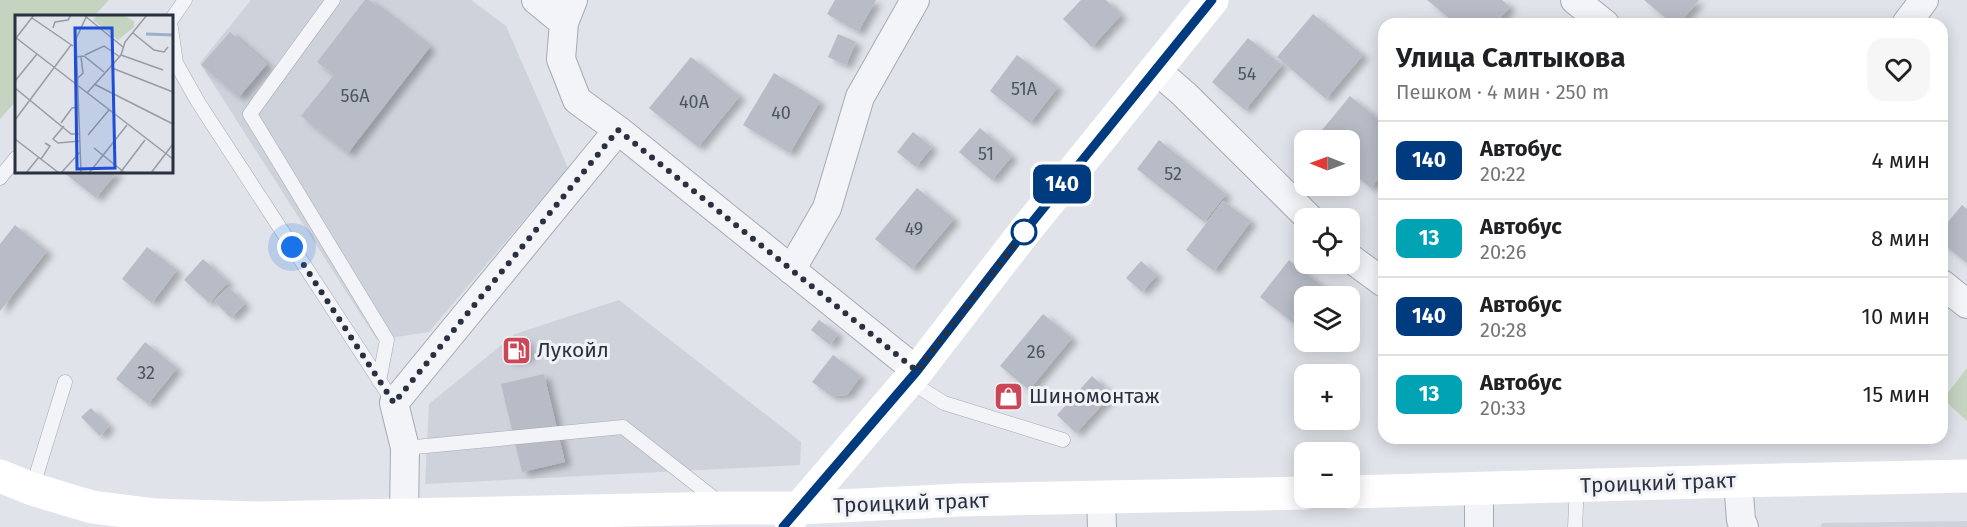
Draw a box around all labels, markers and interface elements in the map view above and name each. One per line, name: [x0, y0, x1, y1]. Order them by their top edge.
inset map: [15, 15, 172, 172]
button: heart: [1867, 38, 1930, 101]
text: Улица Салтыкова: [1396, 41, 1626, 74]
house number: 54: [1238, 63, 1257, 85]
house number: 51А: [1011, 78, 1038, 100]
text: Пешком · 4 мин · 250 m: [1396, 80, 1609, 104]
house number: 56А: [341, 85, 370, 107]
house number: 40А: [679, 91, 710, 113]
house number: 40: [771, 102, 791, 124]
north arrow: [1294, 130, 1360, 196]
map controls: [1294, 130, 1360, 508]
text: Автобус: [1480, 135, 1562, 162]
house number: 51: [978, 143, 994, 165]
text: 140: [1412, 147, 1446, 173]
text: 4 мин: [1871, 147, 1930, 174]
text: 20:22: [1480, 162, 1526, 186]
house number: 52: [1164, 163, 1182, 185]
line badge: 140: [1028, 164, 1096, 204]
text: 140: [1045, 171, 1079, 197]
button: locate: [1294, 208, 1360, 274]
text: Автобус: [1480, 213, 1562, 240]
house number: 49: [905, 218, 923, 240]
unlabelled marker: [1011, 219, 1037, 245]
text: 13: [1419, 225, 1439, 251]
text: 8 мин: [1871, 225, 1930, 252]
your location: [277, 232, 307, 262]
text: 20:26: [1480, 240, 1526, 264]
button: layers: [1294, 286, 1360, 352]
text: Автобус: [1480, 291, 1562, 318]
text: 140: [1412, 303, 1446, 329]
text: 10 мин: [1861, 303, 1930, 330]
text: 20:28: [1480, 318, 1527, 342]
fuel station icon: Лукойл: [500, 334, 532, 366]
place label: Лукойл: [537, 337, 609, 363]
house number: 26: [1027, 341, 1045, 363]
house number: 32: [137, 362, 155, 384]
button: +: [1294, 364, 1360, 430]
text: Автобус: [1480, 369, 1562, 396]
shop icon: Шиномонтаж: [992, 380, 1024, 412]
text: 13: [1419, 381, 1439, 407]
text: 15 мин: [1863, 381, 1930, 408]
place label: Шиномонтаж: [1029, 383, 1160, 409]
text: 20:33: [1480, 396, 1526, 420]
button: −: [1294, 442, 1360, 508]
street label: Троицкий тракт: [1580, 467, 1737, 499]
street label: Троицкий тракт: [833, 487, 990, 519]

